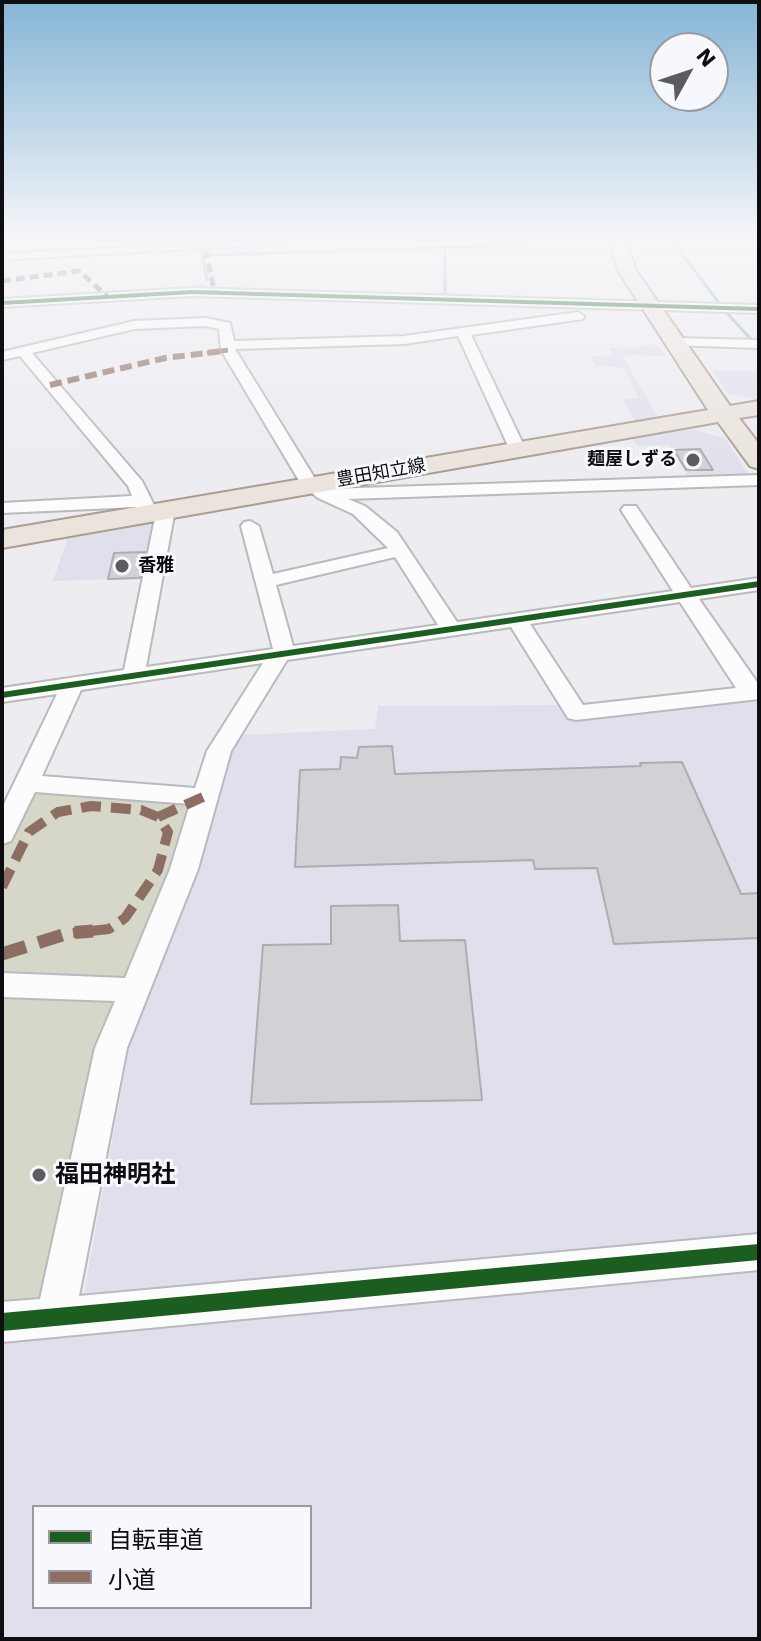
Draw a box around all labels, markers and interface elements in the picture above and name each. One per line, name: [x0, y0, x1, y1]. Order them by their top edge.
north arrow: [649, 32, 729, 112]
text: N: [691, 43, 721, 72]
place label: 麺屋しずる: [587, 449, 677, 471]
marker: 麺屋しずる: [684, 451, 702, 469]
street label: 豊田知立線: [335, 455, 427, 491]
place label: 香雅: [138, 555, 174, 577]
marker: 香雅: [113, 557, 131, 575]
place label: 福田神明社: [55, 1161, 175, 1189]
marker: 福田神明社: [30, 1166, 48, 1184]
legend: [32, 1505, 312, 1609]
text: 自転車道: [108, 1526, 204, 1554]
text: 小道: [108, 1566, 156, 1594]

